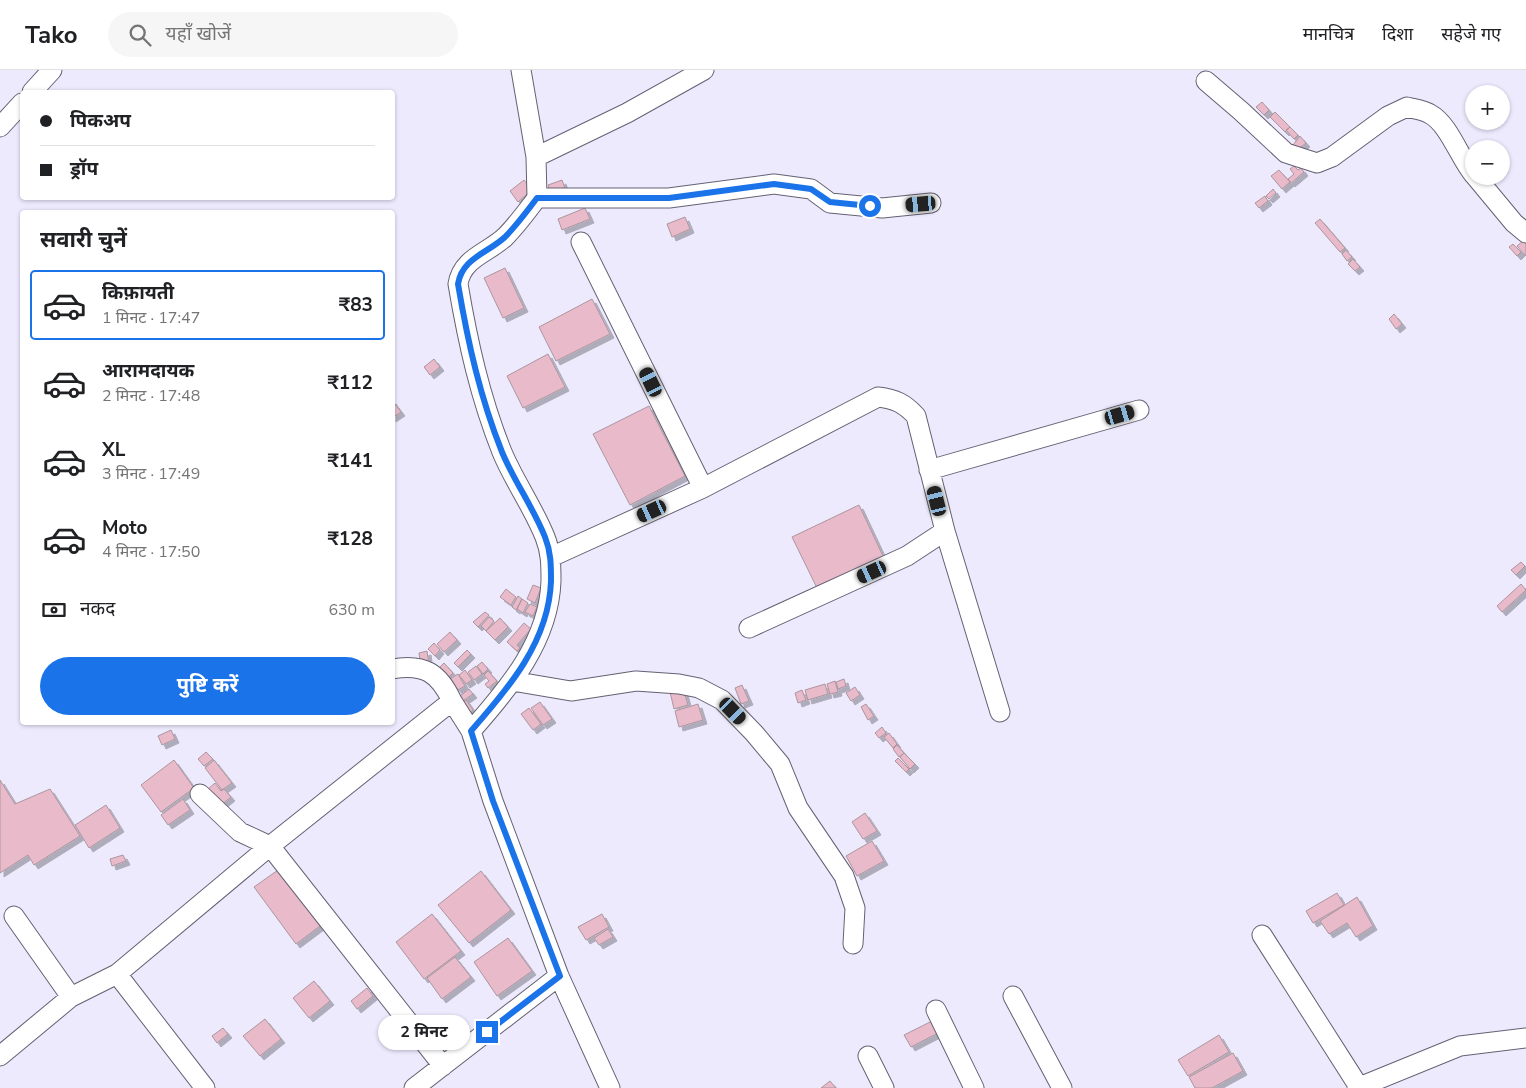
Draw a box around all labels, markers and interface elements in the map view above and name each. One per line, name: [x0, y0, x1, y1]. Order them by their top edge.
search box: [108, 12, 458, 57]
text: Tako: [25, 19, 78, 51]
icon: search: [126, 21, 154, 49]
text: यहाँ खोजें: [166, 21, 231, 47]
text: मानचित्र: [1303, 22, 1354, 46]
text: दिशा: [1382, 22, 1413, 46]
text: सहेजे गए: [1441, 22, 1501, 46]
map controls: [1465, 85, 1510, 185]
button: +: [1465, 85, 1510, 130]
text: पिकअप: [70, 108, 131, 134]
button: −: [1465, 140, 1510, 185]
text: ड्रॉप: [70, 156, 98, 182]
route start: [859, 195, 881, 217]
car: [905, 195, 936, 213]
text: सवारी चुनें: [40, 225, 127, 255]
text: किफ़ायती: [102, 280, 174, 306]
icon: car: [42, 283, 87, 328]
text: ₹83: [339, 292, 373, 318]
text: 1 मिनट · 17:47: [102, 307, 200, 329]
text: आरामदायक: [102, 358, 194, 384]
icon: car: [42, 361, 87, 406]
car: [637, 365, 664, 399]
text: ₹112: [327, 370, 373, 396]
text: 2 मिनट · 17:48: [102, 385, 200, 407]
car: [1103, 404, 1136, 426]
text: XL: [102, 437, 125, 463]
icon: car: [42, 439, 87, 484]
text: ₹141: [327, 448, 373, 474]
text: 3 मिनट · 17:49: [102, 463, 200, 485]
car: [926, 485, 947, 517]
car: [635, 498, 668, 524]
text: Moto: [102, 515, 148, 541]
icon: car: [42, 517, 87, 562]
text: ₹128: [327, 526, 373, 552]
text: 4 मिनट · 17:50: [102, 541, 200, 563]
car: [855, 559, 888, 585]
icon: cash: [40, 596, 68, 624]
text: नकद: [80, 596, 115, 622]
text: 630 m: [328, 599, 375, 621]
button: पुष्टि करें: [40, 657, 375, 715]
car: [717, 695, 748, 727]
callout: 2 मिनट: [377, 1014, 470, 1050]
text: 2 मिनट: [400, 1021, 448, 1043]
route end: [476, 1021, 498, 1043]

